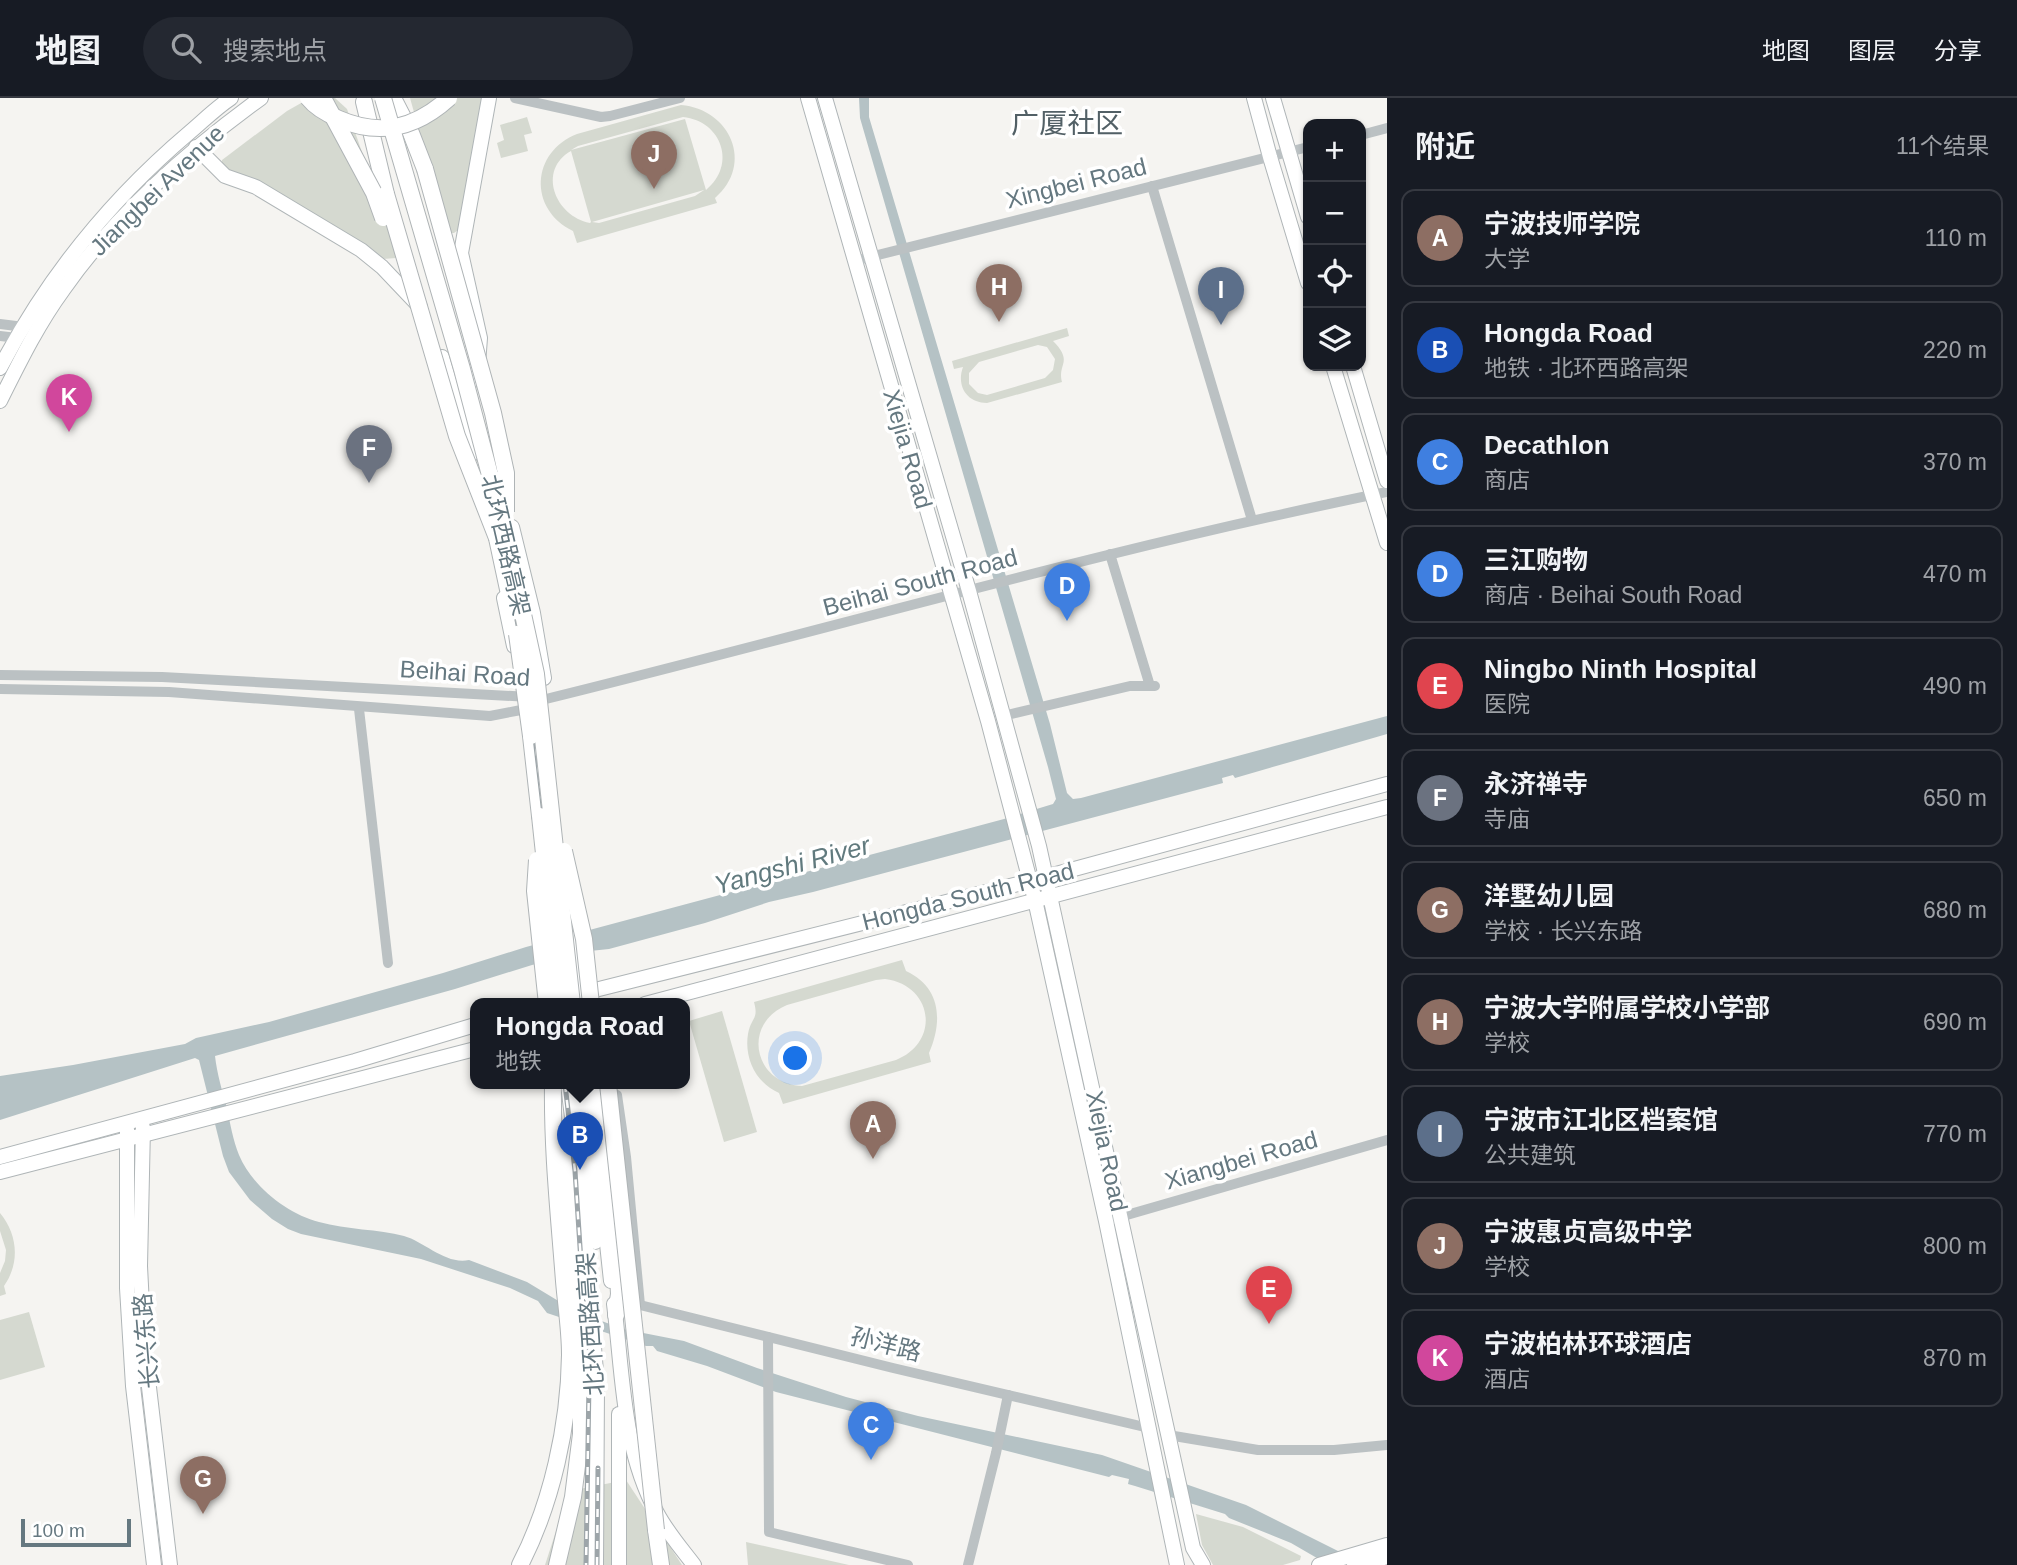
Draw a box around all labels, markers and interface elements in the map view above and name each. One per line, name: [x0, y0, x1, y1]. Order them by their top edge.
search box: [143, 17, 633, 80]
icon: search: [167, 29, 205, 67]
text: 地图: [35, 32, 101, 69]
text: 搜索地点: [223, 36, 327, 66]
text: 地图: [1762, 37, 1810, 64]
text: 图层: [1848, 37, 1896, 64]
text: 分享: [1934, 37, 1982, 64]
district label: 广厦社区: [1011, 108, 1123, 139]
street label: Jiangbei Avenue: [84, 119, 230, 261]
map controls: [1303, 119, 1366, 371]
button: +: [1303, 119, 1366, 182]
text: 附近: [1415, 130, 1475, 163]
pin: J: [631, 131, 677, 189]
text: 11个结果: [1896, 133, 1989, 159]
street label: Xingbei Road: [1003, 152, 1149, 214]
button: −: [1303, 182, 1366, 245]
text: 宁波技师学院: [1484, 209, 1640, 239]
text: A: [1432, 225, 1448, 251]
text: 110 m: [1925, 225, 1987, 251]
button: locate: [1303, 245, 1366, 308]
text: 大学: [1484, 246, 1530, 272]
pin: H: [976, 264, 1022, 322]
pin: I: [1198, 267, 1244, 325]
button: layers: [1303, 308, 1366, 371]
text: Hongda Road: [1484, 318, 1653, 348]
text: B: [1432, 337, 1448, 363]
text: 220 m: [1923, 337, 1987, 363]
text: 地铁 · 北环西路高架: [1484, 355, 1688, 381]
pin: K: [46, 374, 92, 432]
street label: Xiejia Road: [878, 386, 938, 512]
pin: F: [346, 425, 392, 483]
text: Decathlon: [1484, 430, 1610, 460]
text: C: [1432, 449, 1448, 475]
text: 370 m: [1923, 449, 1987, 475]
text: 商店: [1484, 467, 1530, 493]
street label: 北环西路高架: [477, 472, 535, 618]
street label: Beihai South Road: [820, 543, 1020, 621]
text: 三江购物: [1484, 545, 1588, 575]
text: D: [1432, 561, 1448, 587]
text: 470 m: [1923, 561, 1987, 587]
pin: D: [1044, 563, 1090, 621]
text: 商店 · Beihai South Road: [1484, 582, 1742, 608]
text: Ningbo Ninth Hospital: [1484, 654, 1757, 684]
street label: Beihai Road: [399, 655, 531, 691]
text: E: [1432, 673, 1448, 699]
text: 490 m: [1923, 673, 1987, 699]
text: 医院: [1484, 691, 1530, 717]
text: 永济禅寺: [1484, 769, 1588, 799]
text: F: [1433, 785, 1447, 811]
text: 650 m: [1923, 785, 1987, 811]
text: 寺庙: [1484, 806, 1530, 832]
water label: Yangshi River: [711, 829, 874, 900]
street label: Hongda South Road: [859, 857, 1077, 935]
text: 洋墅幼儿园: [1484, 881, 1614, 911]
text: G: [1431, 897, 1449, 923]
text: 680 m: [1923, 897, 1987, 923]
text: 学校 · 长兴东路: [1484, 918, 1642, 944]
text: 宁波大学附属学校小学部: [1484, 993, 1770, 1023]
popup: [470, 998, 690, 1089]
text: H: [1432, 1009, 1448, 1035]
text: 690 m: [1923, 1009, 1987, 1035]
text: Hongda Road: [496, 1011, 665, 1041]
text: 学校: [1484, 1030, 1530, 1056]
your location: [778, 1041, 812, 1075]
text: 地铁: [496, 1048, 542, 1074]
street label: Xiejia Road: [1081, 1088, 1133, 1214]
pin: A: [850, 1101, 896, 1159]
text: 宁波市江北区档案馆: [1484, 1105, 1718, 1135]
pin: B: [557, 1112, 603, 1170]
text: I: [1437, 1121, 1443, 1147]
text: 770 m: [1923, 1121, 1987, 1147]
street label: Xiangbei Road: [1162, 1125, 1320, 1195]
text: 公共建筑: [1484, 1142, 1576, 1168]
text: 宁波惠贞高级中学: [1484, 1217, 1692, 1247]
text: J: [1434, 1233, 1446, 1259]
text: 800 m: [1923, 1233, 1987, 1259]
street label: 北环西路高架: [572, 1251, 608, 1397]
text: 学校: [1484, 1254, 1530, 1280]
pin: E: [1246, 1266, 1292, 1324]
street label: 长兴东路: [128, 1292, 164, 1390]
street label: 孙洋路: [848, 1322, 924, 1366]
text: 宁波柏林环球酒店: [1484, 1329, 1692, 1359]
text: K: [1432, 1345, 1448, 1371]
text: 870 m: [1923, 1345, 1987, 1371]
text: 酒店: [1484, 1366, 1530, 1392]
pin: C: [848, 1402, 894, 1460]
pin: G: [180, 1456, 226, 1514]
scale bar: [21, 1516, 131, 1548]
text: 100 m: [32, 1520, 85, 1541]

